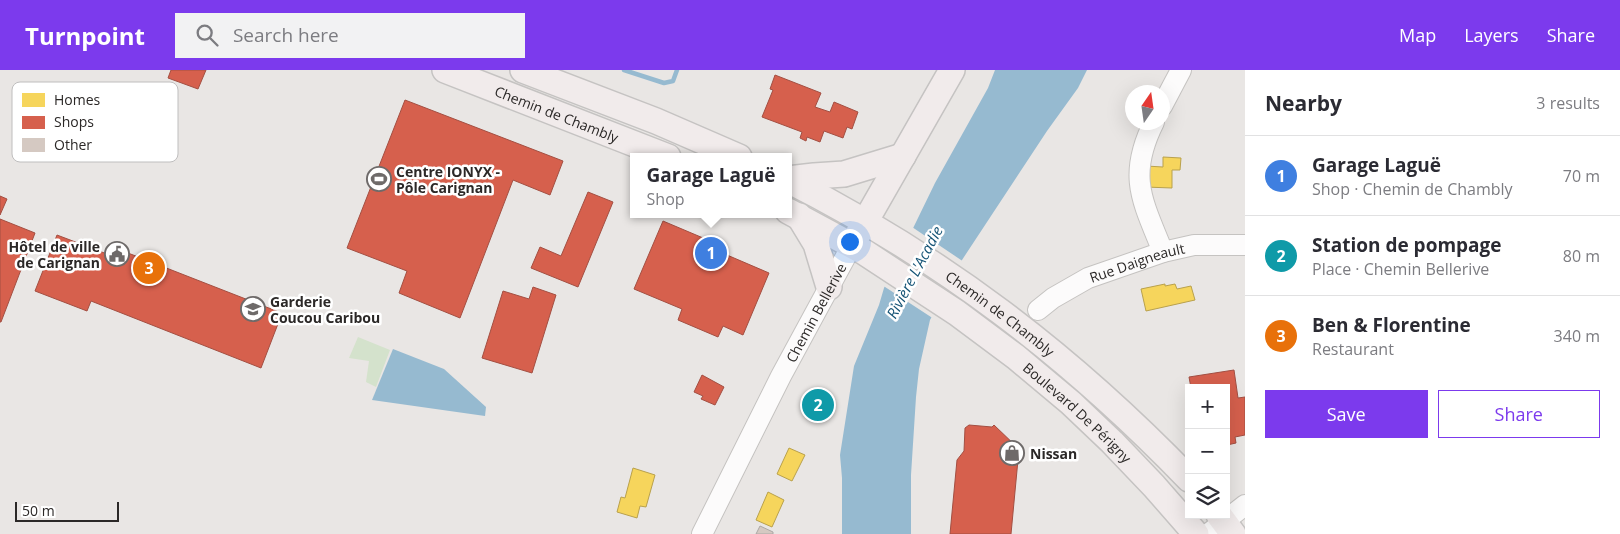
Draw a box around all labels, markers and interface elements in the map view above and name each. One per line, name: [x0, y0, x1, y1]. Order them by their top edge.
search box: [175, 13, 525, 58]
text: Turnpoint: [25, 19, 145, 52]
icon: search: [193, 21, 221, 49]
text: Search here: [233, 22, 339, 48]
text: Map: [1399, 23, 1436, 47]
text: Layers: [1464, 23, 1519, 47]
text: Share: [1547, 23, 1595, 47]
street label: Chemin de Chambly: [492, 81, 622, 147]
legend: [12, 82, 178, 162]
north arrow: [1125, 85, 1170, 130]
text: Nearby: [1265, 89, 1342, 117]
text: Homes: [54, 90, 101, 109]
text: 3 results: [1536, 92, 1600, 114]
text: Shops: [54, 112, 94, 131]
text: Other: [54, 135, 92, 154]
text: Garage Laguë: [1312, 152, 1441, 178]
popup: [630, 153, 792, 218]
place label: Centre IONYX - Pôle Carignan: [396, 162, 501, 197]
text: Garage Laguë: [647, 162, 775, 188]
text: 1: [1276, 165, 1286, 187]
text: 70 m: [1563, 165, 1600, 187]
sports icon: Centre IONYX - Pôle Carignan: [366, 166, 392, 192]
text: Shop · Chemin de Chambly: [1312, 178, 1513, 200]
text: Shop: [647, 188, 685, 210]
water label: Rivière L'Acadie: [881, 222, 947, 322]
your location: [837, 229, 863, 255]
text: Station de pompage: [1312, 232, 1502, 258]
pin: 1: [695, 234, 727, 272]
place label: Hôtel de ville de Carignan: [9, 237, 100, 272]
street label: Rue Daigneault: [1087, 238, 1186, 286]
public building icon: Hôtel de ville de Carignan: [104, 241, 130, 267]
text: 2: [1276, 245, 1286, 267]
text: 80 m: [1563, 245, 1600, 267]
pin: 3: [133, 249, 165, 287]
text: Place · Chemin Bellerive: [1312, 258, 1489, 280]
street label: Chemin Bellerive: [781, 259, 850, 365]
street label: Chemin de Chambly: [942, 266, 1060, 361]
place label: Garderie Coucou Caribou: [270, 292, 380, 327]
school or university icon: Garderie Coucou Caribou: [240, 296, 266, 322]
text: Ben & Florentine: [1312, 312, 1471, 338]
text: 3: [1276, 325, 1286, 347]
text: 340 m: [1554, 325, 1600, 347]
text: Restaurant: [1312, 338, 1394, 360]
street label: Boulevard De Périgny: [1019, 358, 1137, 467]
map controls: [1185, 384, 1230, 519]
button: +: [1185, 384, 1230, 429]
pin: 2: [802, 386, 834, 424]
button: Save: [1265, 390, 1428, 438]
button: Share: [1438, 390, 1600, 438]
button: −: [1185, 429, 1230, 474]
shop icon: Nissan: [999, 440, 1025, 466]
place label: Nissan: [1030, 444, 1077, 463]
button: layers: [1185, 474, 1230, 519]
scale bar: [15, 499, 119, 522]
text: 50 m: [22, 501, 55, 520]

